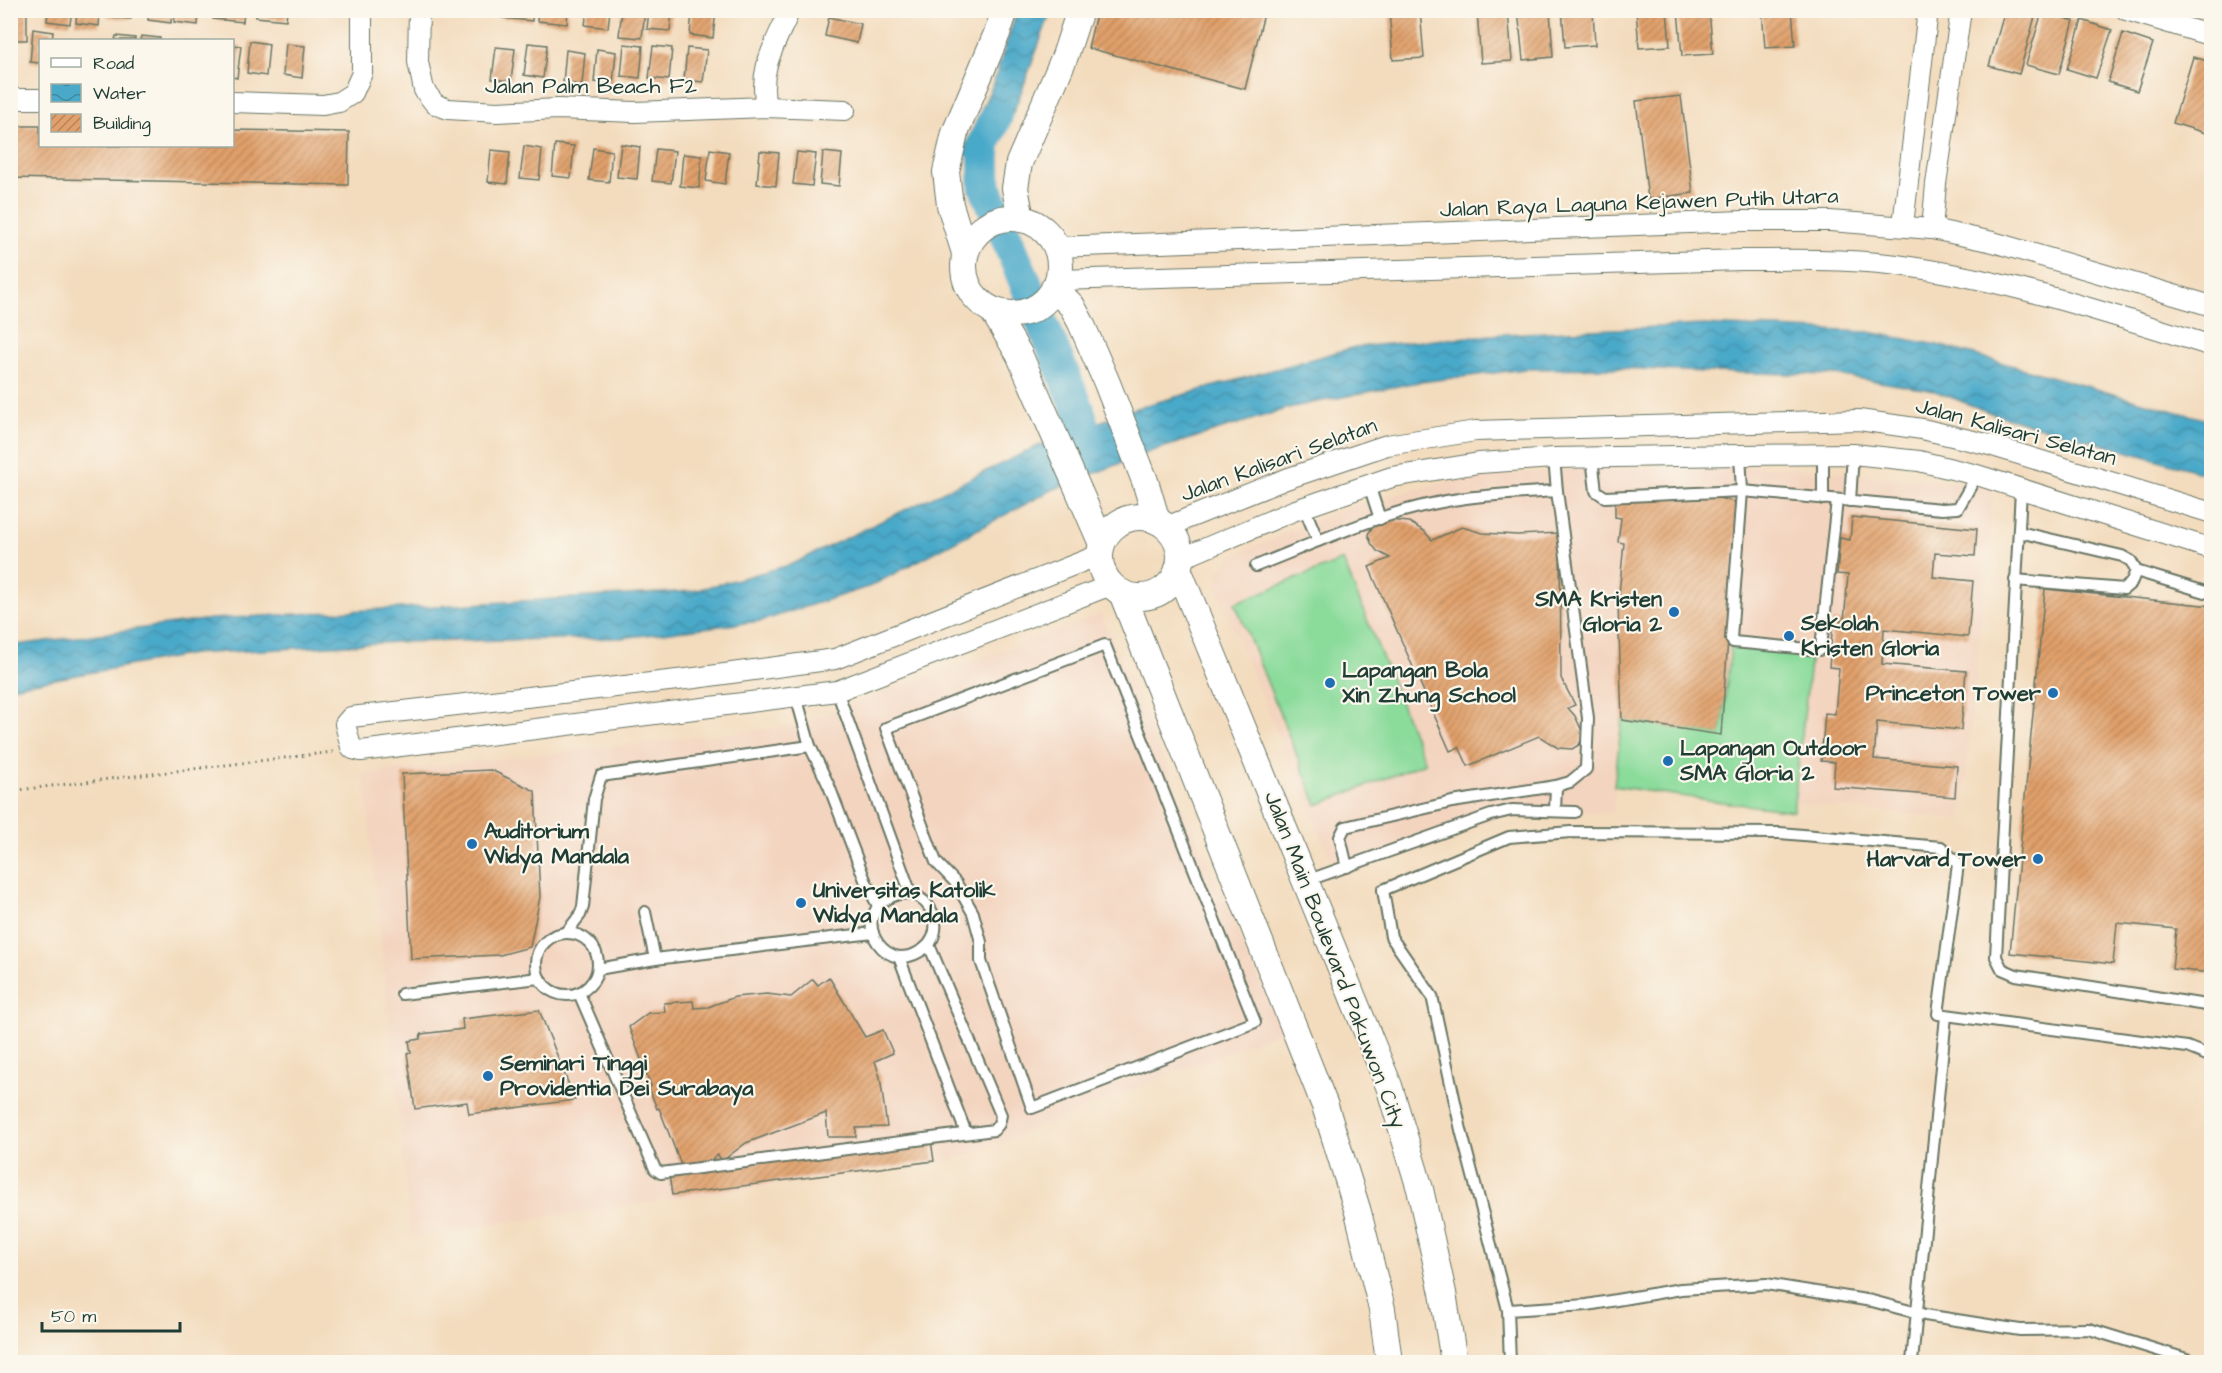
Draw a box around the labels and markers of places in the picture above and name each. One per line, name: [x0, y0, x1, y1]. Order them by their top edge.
place label: SMA Kristen Gloria 2: [1534, 584, 1662, 640]
marker: SMA Kristen Gloria 2: [1667, 605, 1681, 619]
place label: Sekolah Kristen Gloria: [1800, 608, 1940, 664]
marker: Sekolah Kristen Gloria: [1782, 629, 1796, 643]
place label: Lapangan Bola Xin Zhung School: [1342, 655, 1517, 712]
marker: Lapangan Bola Xin Zhung School: [1323, 676, 1337, 690]
place label: Princeton Tower: [1866, 678, 2042, 709]
marker: Princeton Tower: [2046, 686, 2060, 700]
place label: Lapangan Outdoor SMA Gloria 2: [1679, 733, 1867, 789]
marker: Lapangan Outdoor SMA Gloria 2: [1661, 754, 1675, 768]
place label: Auditorium Widya Mandala: [483, 816, 630, 874]
marker: Auditorium Widya Mandala: [465, 837, 479, 851]
place label: Harvard Tower: [1867, 844, 2027, 875]
marker: Harvard Tower: [2031, 852, 2045, 866]
place label: Universitas Katolik Widya Mandala: [812, 875, 996, 933]
marker: Universitas Katolik Widya Mandala: [794, 896, 808, 910]
place label: Seminari Tinggi Providentia Dei Surabaya: [499, 1048, 754, 1106]
marker: Seminari Tinggi Providentia Dei Surabaya: [481, 1069, 495, 1083]

